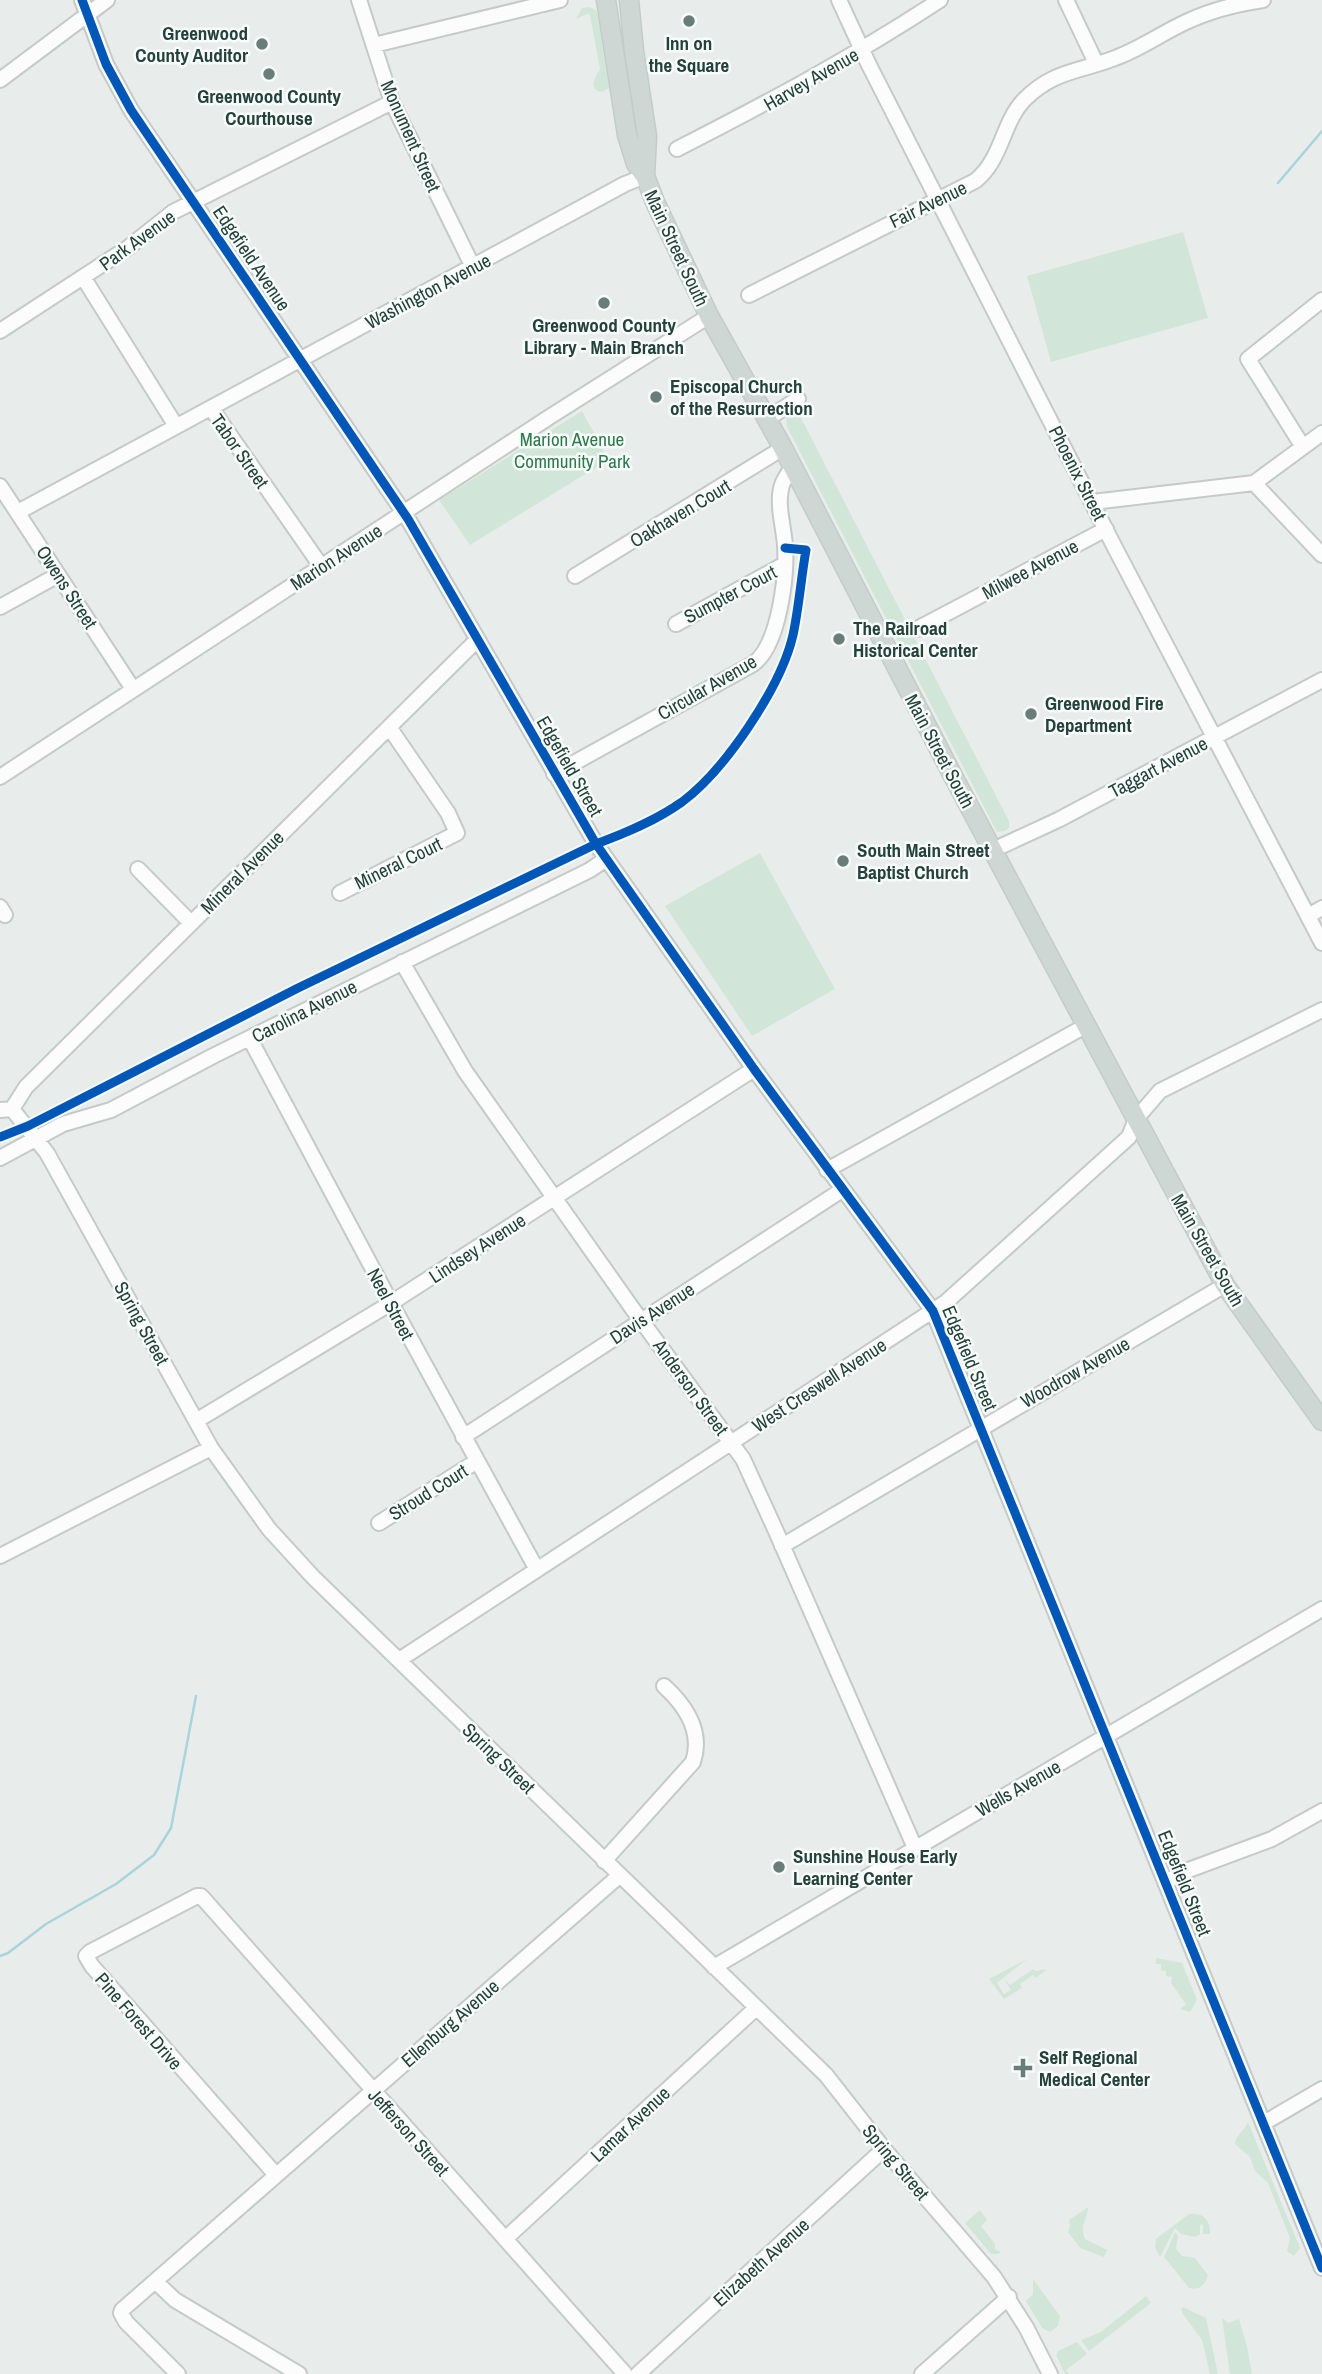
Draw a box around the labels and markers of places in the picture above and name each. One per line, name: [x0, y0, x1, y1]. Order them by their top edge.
marker: Inn on the Square: [681, 13, 697, 29]
place label: Greenwood County Auditor: [135, 20, 248, 68]
place label: Inn on the Square: [649, 30, 730, 78]
marker: Greenwood County Auditor: [254, 36, 270, 52]
marker: Greenwood County Courthouse: [261, 66, 277, 82]
place label: Greenwood County Courthouse: [197, 83, 341, 131]
marker: Greenwood County Library - Main Branch: [596, 295, 612, 311]
place label: Greenwood County Library - Main Branch: [524, 312, 684, 360]
place label: Episcopal Church of the Resurrection: [670, 373, 813, 421]
marker: Episcopal Church of the Resurrection: [648, 389, 664, 405]
place label: The Railroad Historical Center: [853, 615, 978, 663]
marker: The Railroad Historical Center: [831, 631, 847, 647]
place label: Greenwood Fire Department: [1045, 690, 1164, 738]
marker: Greenwood Fire Department: [1023, 706, 1039, 722]
place label: South Main Street Baptist Church: [857, 837, 989, 885]
marker: South Main Street Baptist Church: [835, 853, 851, 869]
place label: Sunshine House Early Learning Center: [793, 1843, 958, 1891]
marker: Sunshine House Early Learning Center: [771, 1859, 787, 1875]
place label: Self Regional Medical Center: [1039, 2044, 1150, 2092]
marker: Self Regional Medical Center: [1013, 2058, 1033, 2078]

